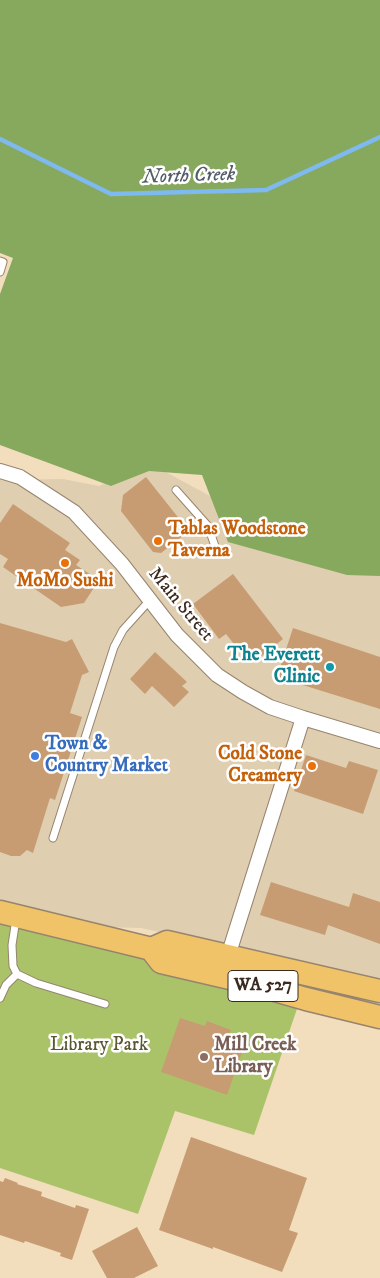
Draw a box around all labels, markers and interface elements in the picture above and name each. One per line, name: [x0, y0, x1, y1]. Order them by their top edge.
water label: North Creek: [142, 163, 236, 191]
place label: Tablas Woodstone Taverna: [168, 519, 306, 563]
marker: Tablas Woodstone Taverna: [152, 535, 164, 547]
marker: MoMo Sushi: [59, 557, 71, 569]
street label: Main Street: [143, 563, 217, 647]
place label: MoMo Sushi: [17, 571, 113, 593]
place label: The Everett Clinic: [227, 645, 320, 689]
marker: The Everett Clinic: [324, 661, 336, 673]
place label: Town & Country Market: [45, 734, 168, 778]
place label: Cold Stone Creamery: [218, 744, 302, 788]
marker: Town & Country Market: [29, 750, 41, 762]
marker: Cold Stone Creamery: [306, 760, 318, 772]
road number: WA 527: [228, 970, 298, 1001]
park label: Library Park: [50, 1035, 148, 1057]
place label: Mill Creek Library: [214, 1035, 297, 1079]
marker: Mill Creek Library: [198, 1051, 210, 1063]

